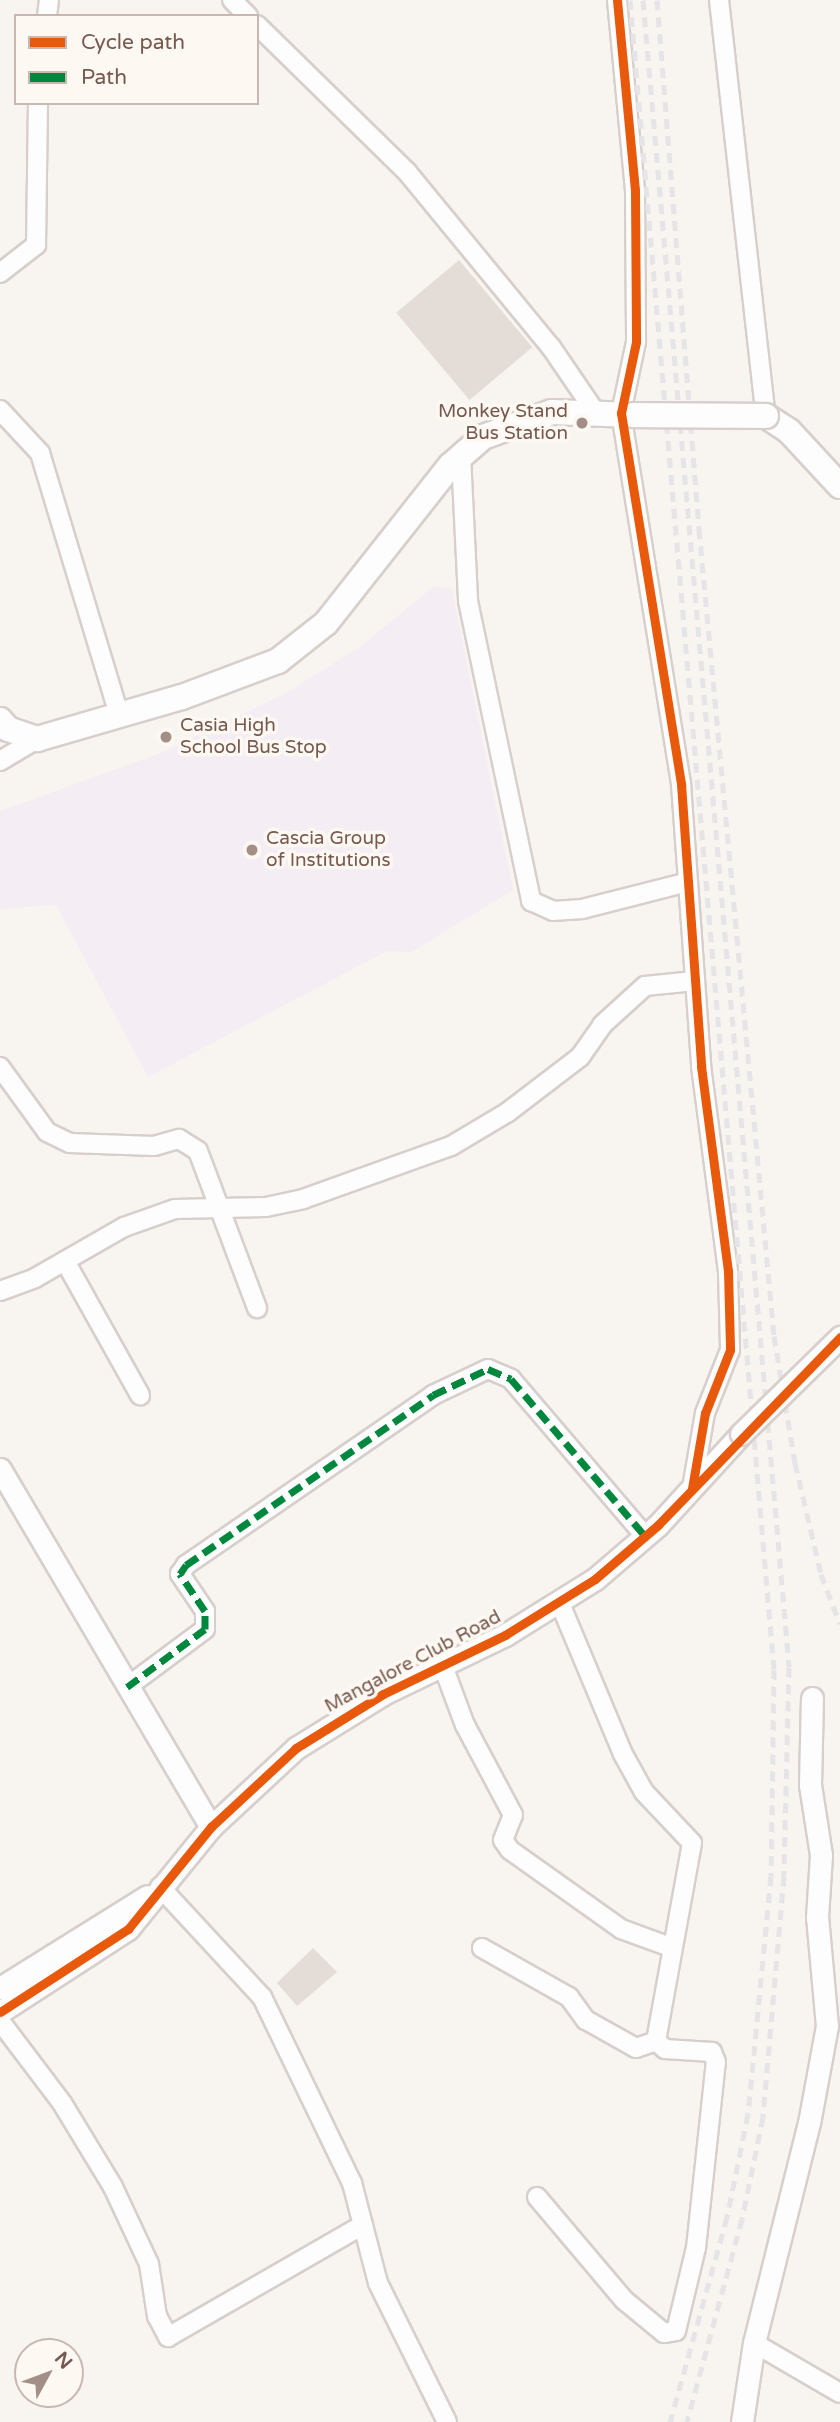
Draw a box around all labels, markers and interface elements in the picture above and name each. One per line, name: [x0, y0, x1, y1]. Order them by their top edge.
legend: [14, 14, 259, 105]
text: Cycle path: [81, 30, 185, 55]
text: Path: [81, 65, 127, 90]
place label: Monkey Stand Bus Station: [438, 401, 568, 445]
marker: Monkey Stand Bus Station: [574, 415, 590, 431]
place label: Casia High School Bus Stop: [180, 715, 327, 759]
marker: Casia High School Bus Stop: [158, 729, 174, 745]
place label: Cascia Group of Institutions: [266, 828, 391, 872]
marker: Cascia Group of Institutions: [244, 842, 260, 858]
street label: Mangalore Club Road: [321, 1606, 505, 1718]
north arrow: [14, 2338, 84, 2408]
text: N: [50, 2348, 77, 2374]

